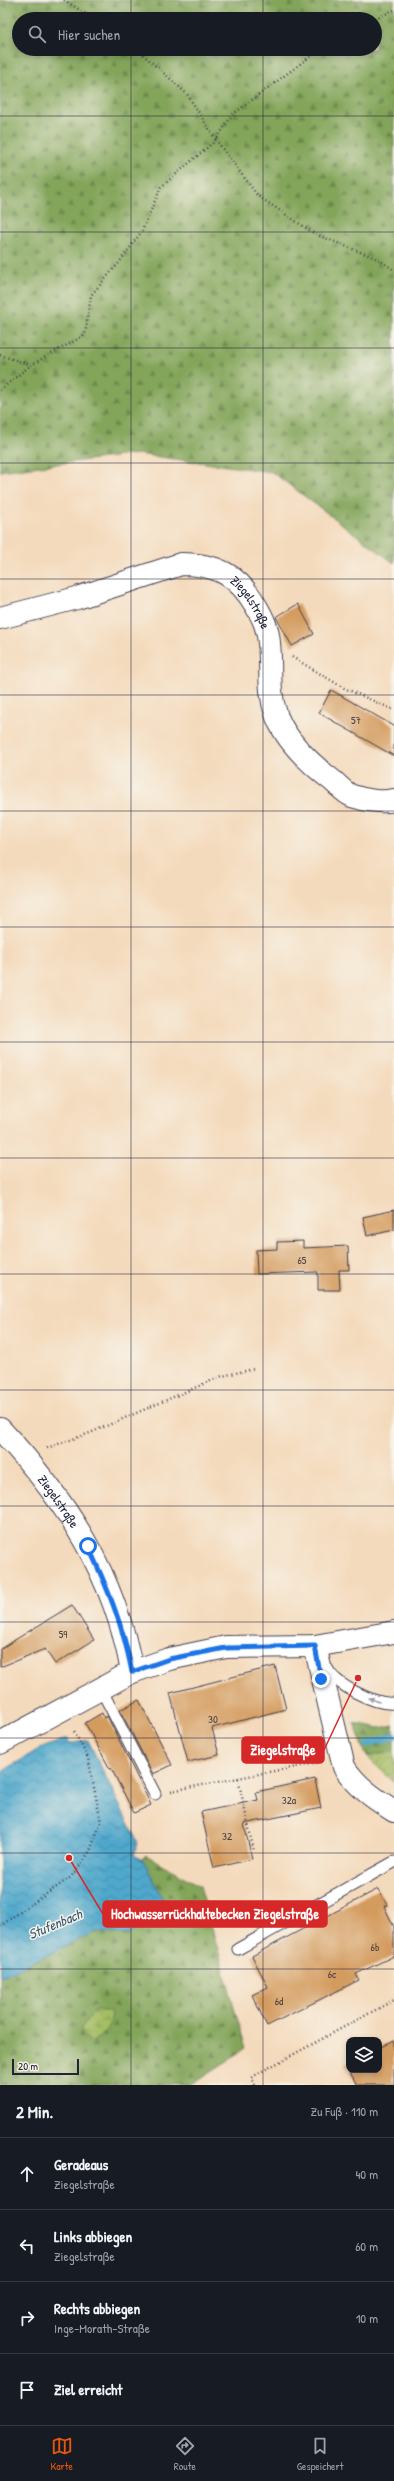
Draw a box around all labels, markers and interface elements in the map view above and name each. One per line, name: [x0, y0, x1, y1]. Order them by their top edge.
search box: [12, 12, 382, 56]
icon: search: [26, 23, 48, 45]
text: Hier suchen: [58, 24, 120, 45]
street label: Ziegelstraße: [227, 571, 275, 631]
house number: 57: [351, 713, 361, 727]
house number: 65: [297, 1253, 307, 1267]
street label: Ziegelstraße: [34, 1471, 84, 1531]
route start: [79, 1537, 97, 1555]
house number: 59: [59, 1627, 67, 1641]
route end: [312, 1670, 330, 1688]
one-way arrow: [369, 1697, 380, 1703]
house number: 30: [208, 1712, 218, 1726]
callout: Ziegelstraße: [242, 1737, 324, 1763]
text: Ziegelstraße: [250, 1740, 316, 1761]
house number: 32a: [282, 1793, 297, 1807]
house number: 32: [222, 1829, 232, 1843]
callout: Hochwasserrückhaltebecken Ziegelstraße: [103, 1901, 327, 1927]
water label: Stufenbach: [25, 1903, 85, 1943]
text: Hochwasserrückhaltebecken Ziegelstraße: [111, 1904, 319, 1925]
house number: 6b: [371, 1940, 380, 1954]
house number: 6c: [328, 1967, 337, 1981]
house number: 6d: [275, 1994, 284, 2008]
map controls: [346, 2037, 382, 2073]
button: layers: [346, 2037, 382, 2073]
scale bar: [12, 2057, 79, 2076]
text: 20 m: [18, 2059, 38, 2073]
text: 2 Min.: [16, 2100, 53, 2123]
text: Zu Fuß · 110 m: [311, 2102, 378, 2120]
text: Geradeaus: [54, 2154, 108, 2175]
icon: ahead: [16, 2163, 38, 2185]
text: 40 m: [355, 2165, 378, 2183]
text: Ziegelstraße: [54, 2175, 115, 2193]
text: Links abbiegen: [54, 2226, 132, 2247]
icon: left: [16, 2235, 38, 2257]
text: 60 m: [355, 2237, 378, 2255]
text: Ziegelstraße: [54, 2247, 115, 2265]
text: Rechts abbiegen: [54, 2298, 140, 2319]
icon: right: [16, 2307, 38, 2329]
text: 10 m: [356, 2309, 378, 2327]
text: Inge-Morath-Straße: [54, 2319, 150, 2337]
icon: arrive: [16, 2379, 38, 2401]
text: Ziel erreicht: [54, 2379, 123, 2400]
tab: Karte: [50, 2435, 73, 2473]
tab: Route: [174, 2435, 196, 2473]
tab: Gespeichert: [297, 2435, 344, 2473]

